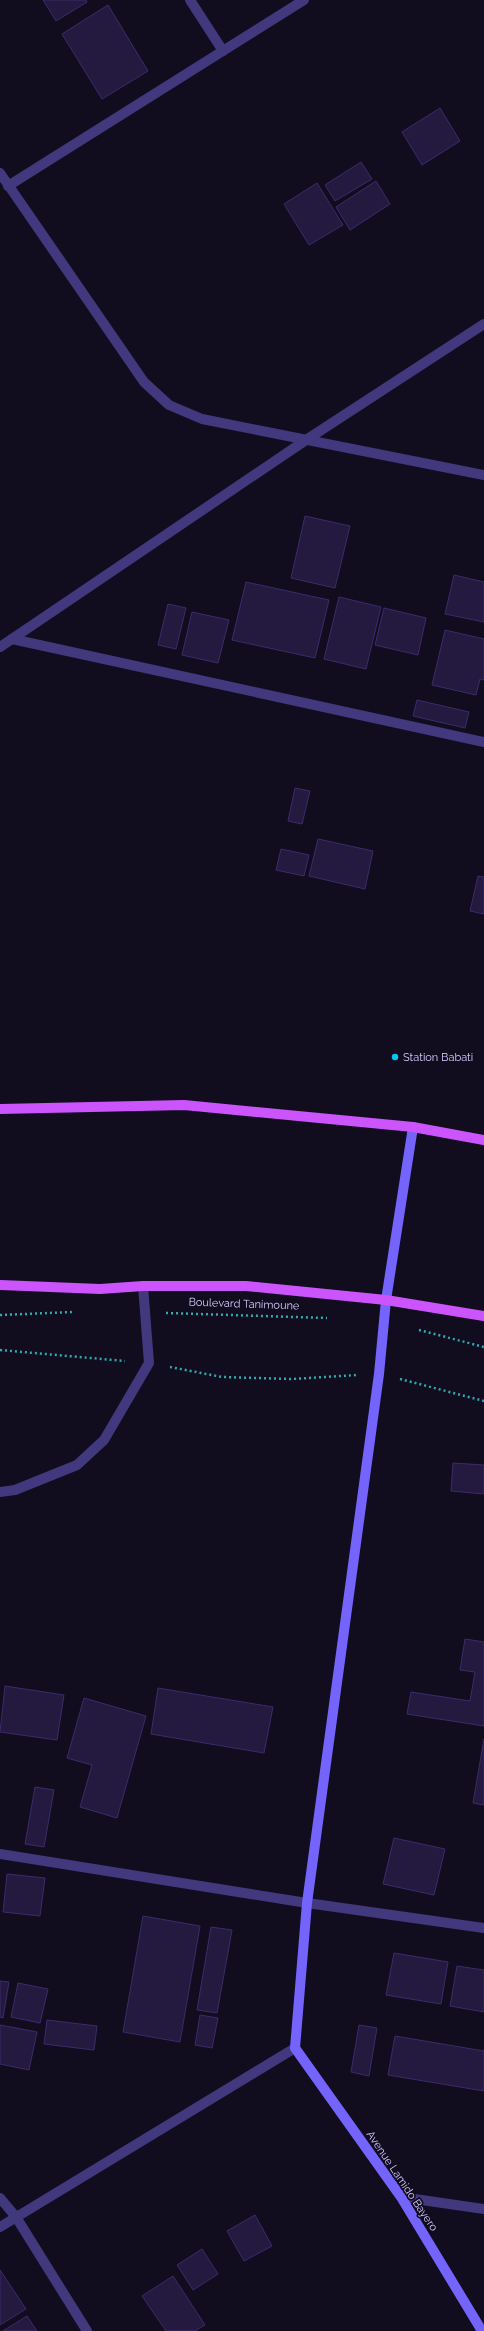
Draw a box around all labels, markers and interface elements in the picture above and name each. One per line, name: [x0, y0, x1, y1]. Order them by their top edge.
place label: Station Babati: [403, 1051, 473, 1064]
marker: Station Babati: [390, 1052, 400, 1062]
street label: Boulevard Tanimoune: [188, 1296, 300, 1312]
street label: Avenue Lamido Bayero: [364, 2128, 441, 2234]

